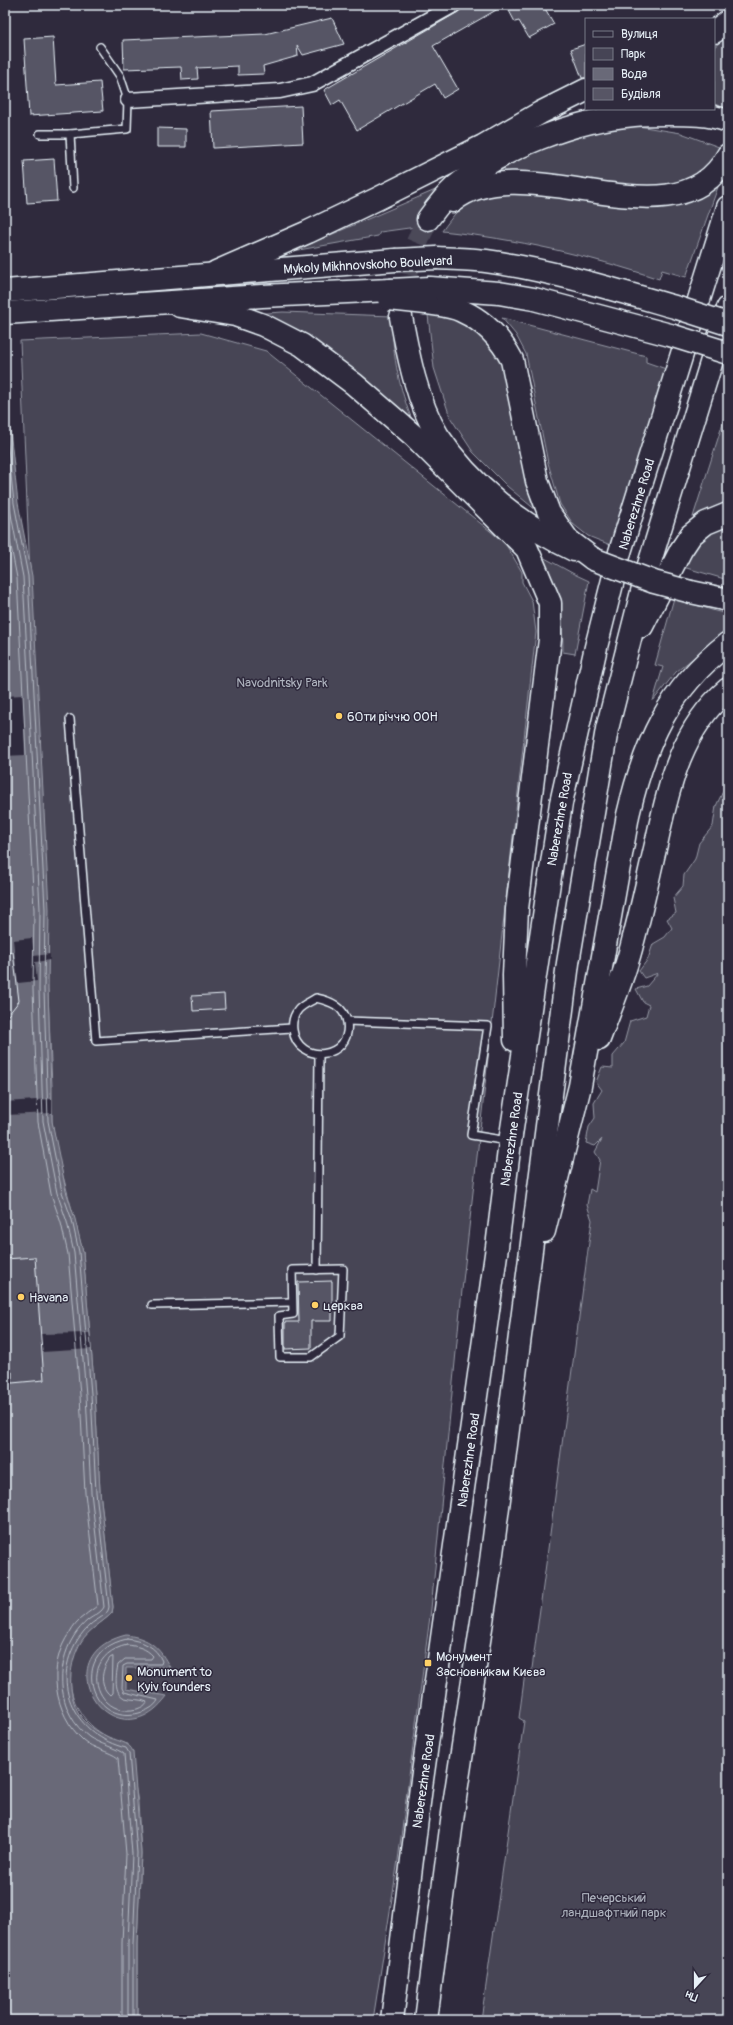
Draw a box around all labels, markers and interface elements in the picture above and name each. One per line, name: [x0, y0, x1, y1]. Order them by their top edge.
legend: [585, 18, 715, 110]
text: Вулиця: [621, 27, 658, 42]
text: Парк: [621, 47, 646, 62]
text: Вода: [621, 67, 647, 82]
text: Будівля: [621, 87, 661, 102]
street label: Mykoly Mikhnovskoho Boulevard: [283, 253, 453, 277]
street label: Naberezhne Road: [615, 457, 658, 552]
park label: Navodnitsky Park: [236, 675, 328, 691]
place label: 60ти річчю ООН: [347, 709, 438, 725]
marker: 60ти річчю ООН: [334, 711, 344, 721]
street label: Naberezhne Road: [544, 771, 576, 867]
street label: Naberezhne Road: [497, 1091, 527, 1187]
place label: Havana: [29, 1290, 68, 1306]
marker: Havana: [16, 1292, 26, 1302]
place label: церква: [323, 1298, 363, 1314]
marker: церква: [310, 1300, 320, 1310]
street label: Naberezhne Road: [454, 1412, 484, 1508]
place label: Монумент Засновникам Києва: [436, 1649, 545, 1680]
marker: Монумент Засновникам Києва: [423, 1658, 433, 1668]
place label: Monument to Kyiv founders: [137, 1664, 212, 1695]
marker: Monument to Kyiv founders: [124, 1673, 134, 1683]
street label: Naberezhne Road: [409, 1733, 439, 1829]
park label: Печерський ландшафтний парк: [562, 1890, 667, 1921]
north arrow: [675, 1967, 715, 2007]
text: Пн: [683, 1987, 700, 2004]

